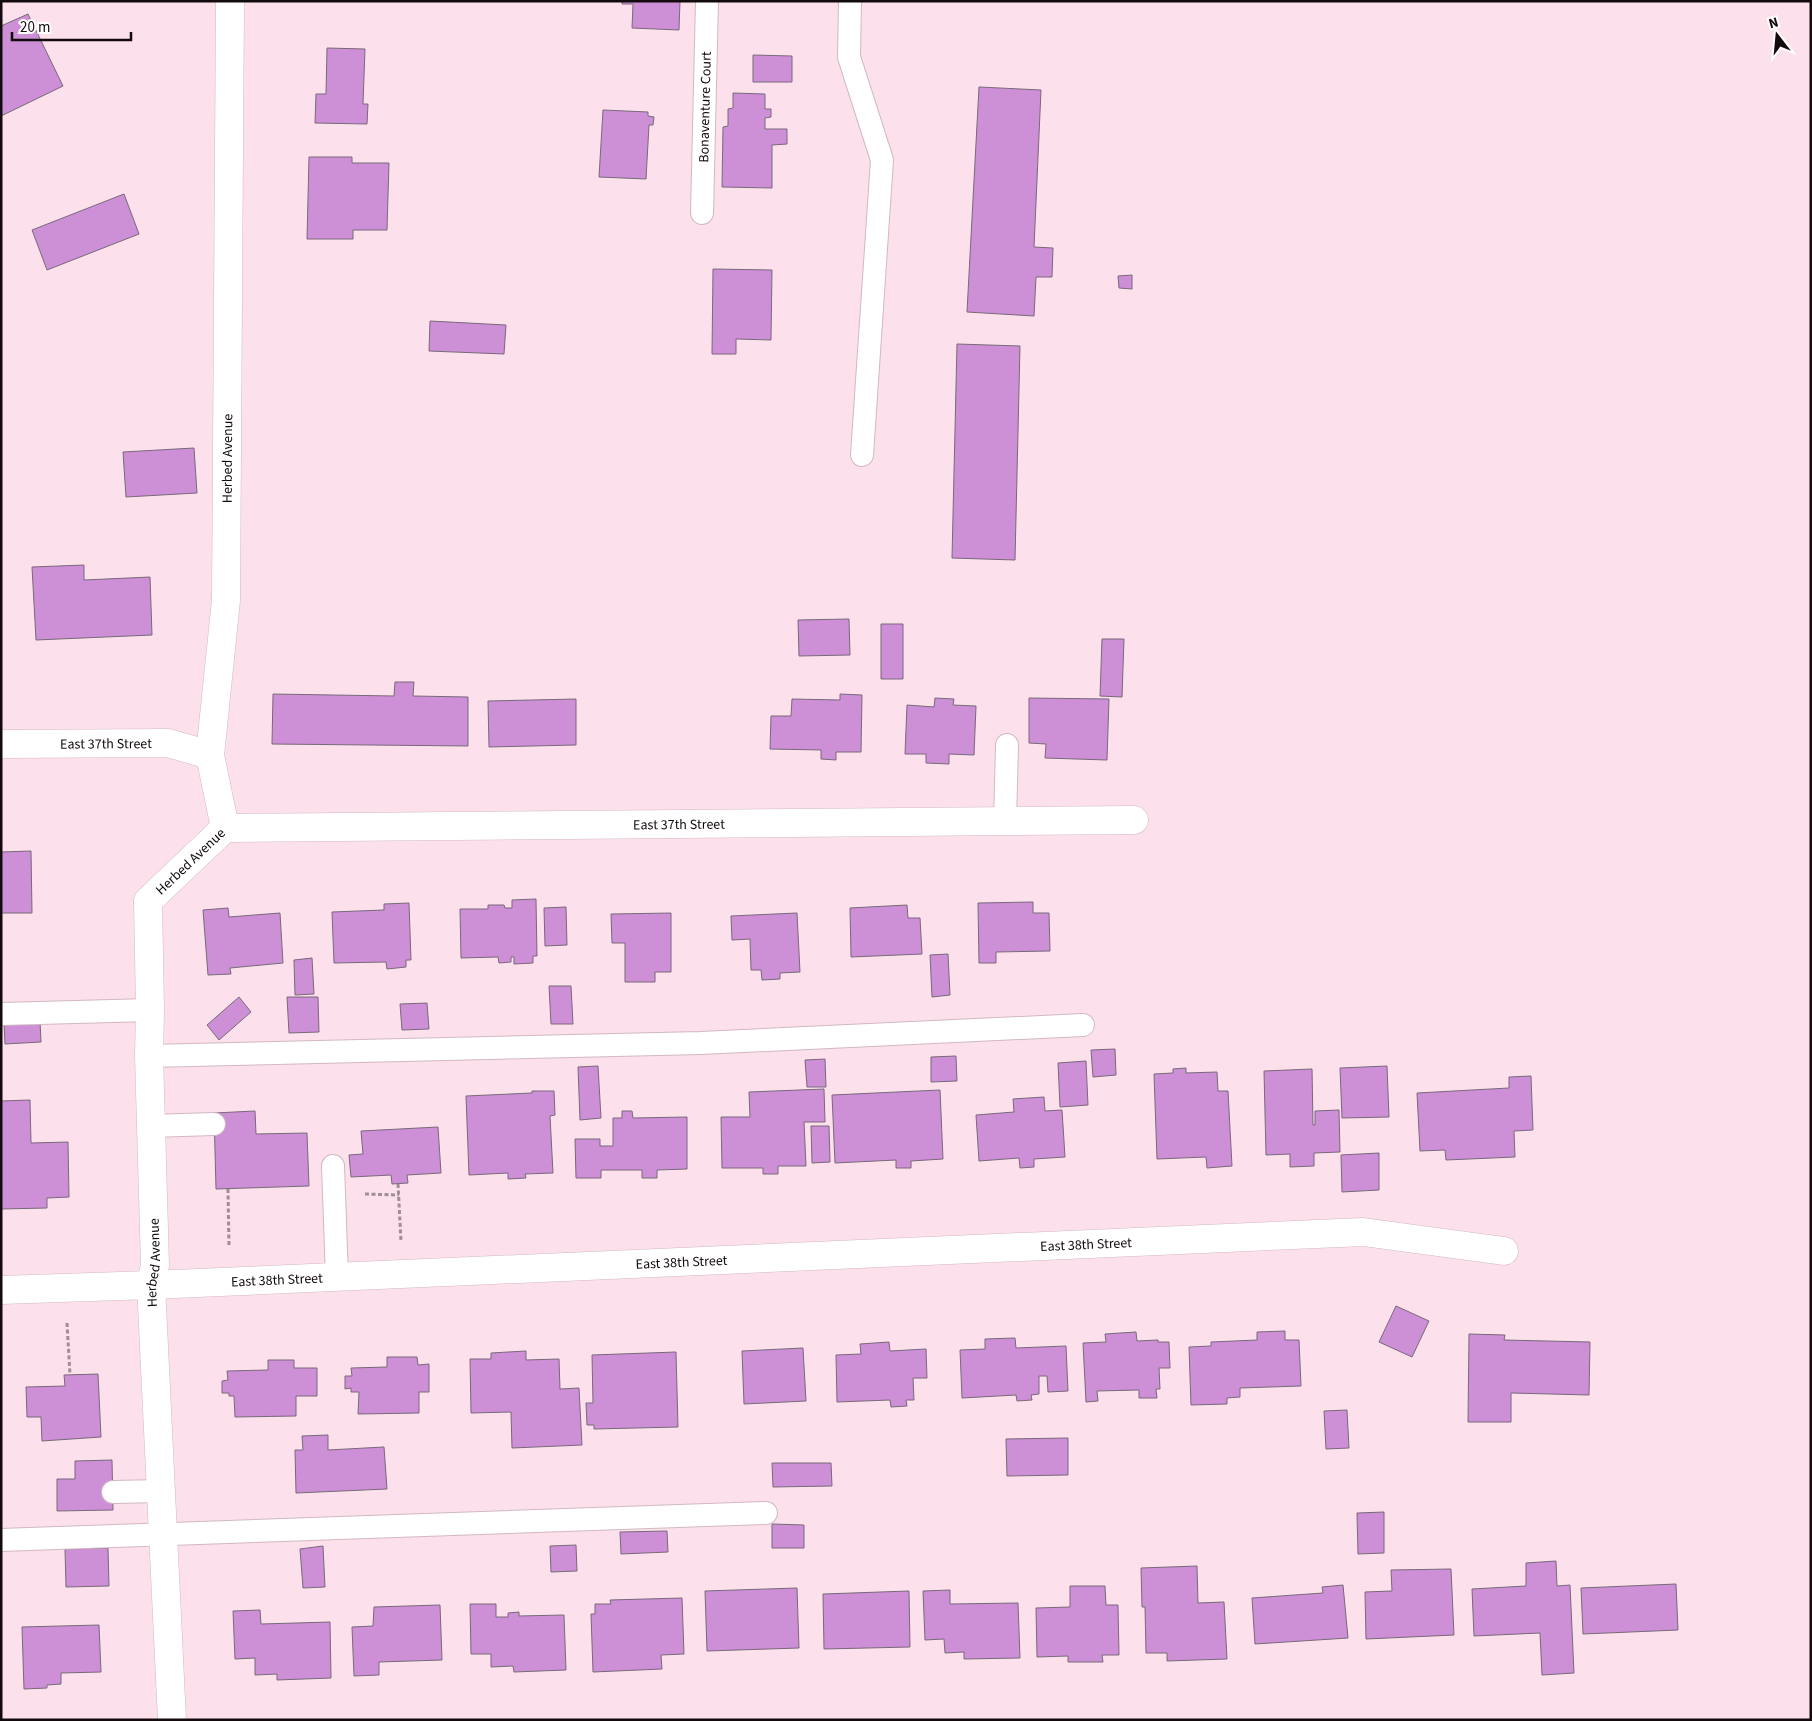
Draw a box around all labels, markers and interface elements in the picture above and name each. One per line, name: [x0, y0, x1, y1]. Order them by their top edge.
scale bar: [12, 10, 131, 42]
north arrow: [1752, 10, 1802, 60]
text: N: [1766, 13, 1781, 34]
text: 20 m: [20, 17, 50, 38]
street label: Bonaventure Court: [694, 51, 717, 163]
street label: Herbed Avenue: [218, 414, 238, 503]
street label: East 37th Street: [60, 734, 152, 755]
street label: East 37th Street: [633, 815, 725, 835]
street label: Herbed Avenue: [151, 824, 230, 900]
street label: Herbed Avenue: [142, 1218, 166, 1308]
street label: East 38th Street: [1040, 1233, 1133, 1257]
street label: East 38th Street: [635, 1251, 728, 1275]
street label: East 38th Street: [231, 1268, 323, 1292]

